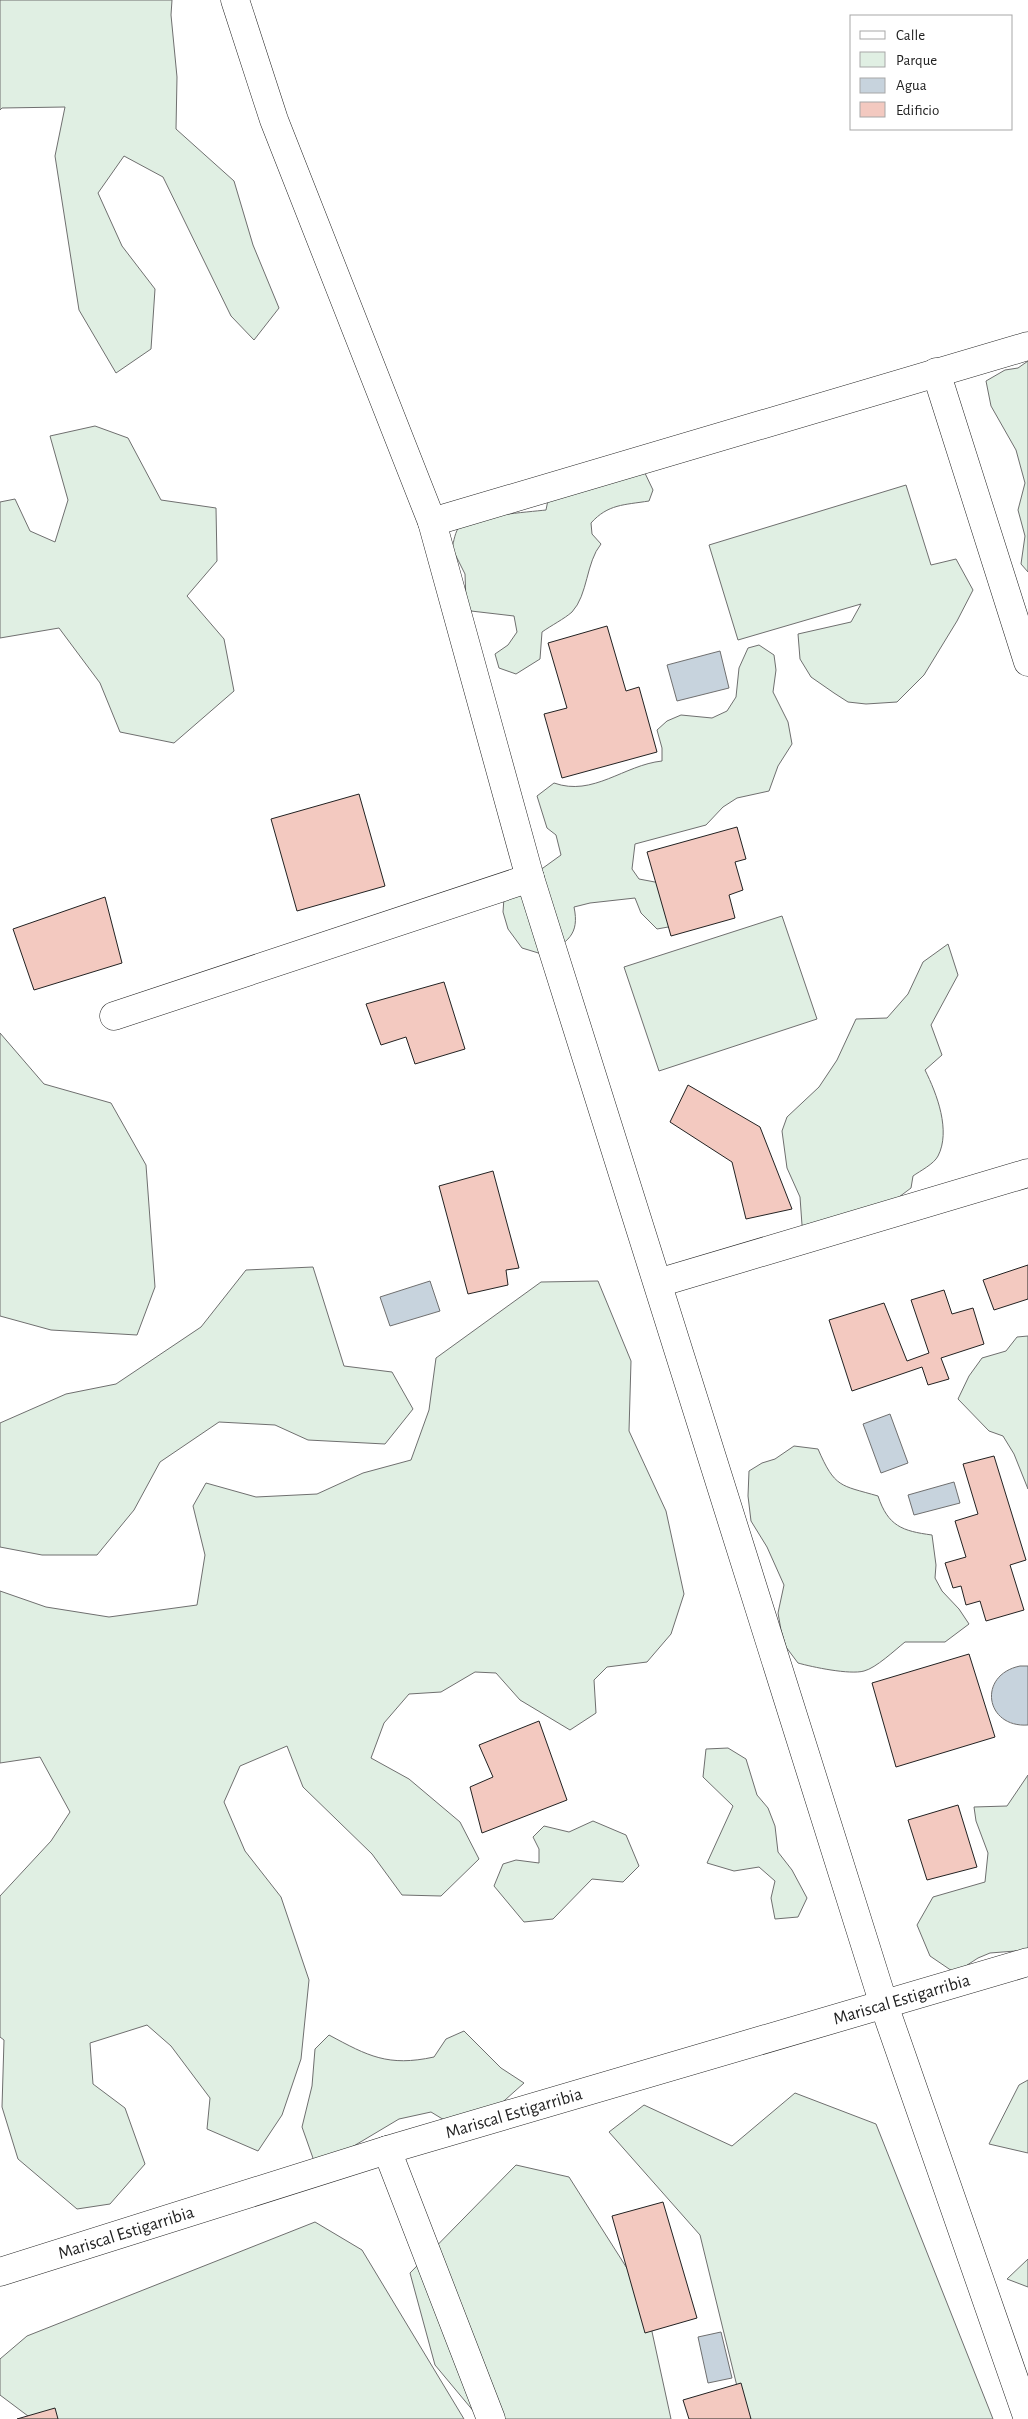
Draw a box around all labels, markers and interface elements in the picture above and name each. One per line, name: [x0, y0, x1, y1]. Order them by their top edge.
legend: [850, 15, 1013, 130]
text: Calle: [896, 28, 925, 43]
text: Parque: [896, 53, 937, 68]
text: Agua: [896, 78, 927, 93]
text: Edificio: [896, 103, 939, 118]
street label: Mariscal Estigarribia: [831, 1971, 972, 2029]
street label: Mariscal Estigarribia: [444, 2085, 585, 2142]
street label: Mariscal Estigarribia: [56, 2203, 196, 2263]

